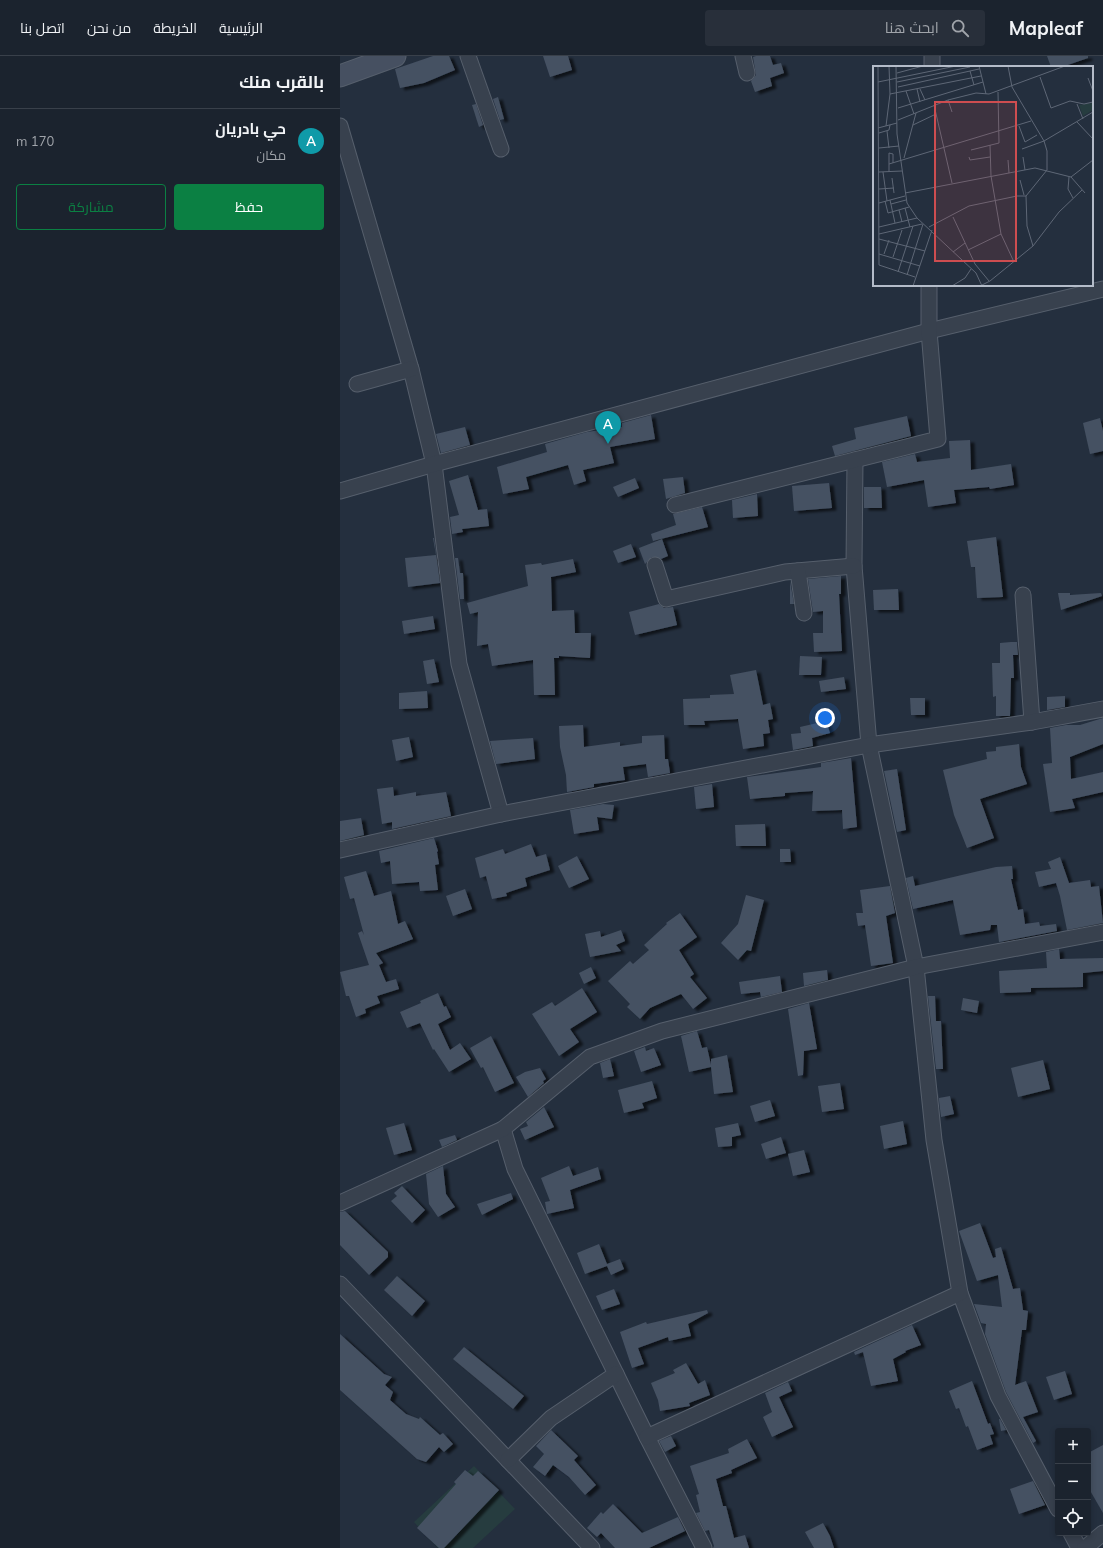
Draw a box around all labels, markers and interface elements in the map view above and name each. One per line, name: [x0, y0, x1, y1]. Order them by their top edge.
search box: [705, 10, 985, 46]
text: Mapleaf: [1009, 16, 1083, 40]
icon: search: [949, 17, 971, 39]
text: ابحث هنا: [885, 18, 939, 37]
text: اتصل بنا: [20, 19, 65, 37]
text: من نحن: [87, 19, 131, 37]
text: الخريطة: [153, 19, 197, 37]
text: الرئيسية: [219, 19, 263, 37]
inset map: [873, 66, 1093, 286]
text: بالقرب منك: [239, 71, 324, 92]
text: حي بادريان: [215, 119, 286, 138]
text: 170 m: [16, 133, 54, 149]
text: A: [306, 133, 316, 149]
text: مكان: [257, 147, 286, 163]
button: مشاركة: [16, 184, 166, 230]
button: حفظ: [174, 184, 324, 230]
pin: A: [595, 411, 621, 444]
your location: [815, 708, 835, 728]
map controls: [1055, 1428, 1091, 1536]
button: +: [1055, 1428, 1091, 1464]
button: −: [1055, 1464, 1091, 1500]
button: locate: [1055, 1500, 1091, 1536]

